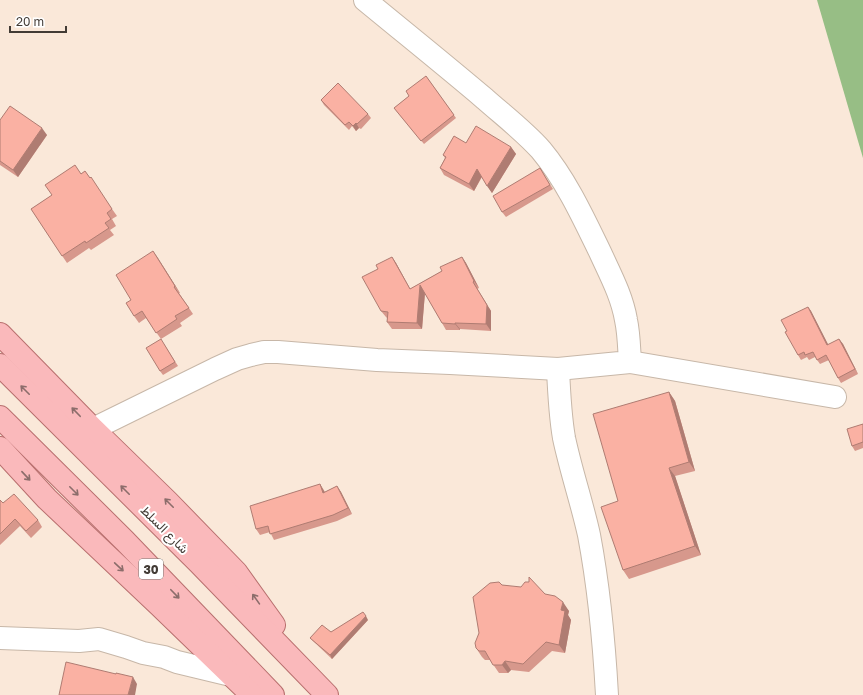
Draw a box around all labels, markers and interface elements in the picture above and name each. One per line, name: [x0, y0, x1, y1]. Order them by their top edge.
scale bar: [10, 8, 66, 34]
text: 20 m: [16, 14, 44, 29]
one-way arrow: [20, 385, 30, 395]
one-way arrow: [71, 407, 81, 417]
one-way arrow: [22, 471, 31, 482]
one-way arrow: [120, 485, 130, 495]
one-way arrow: [69, 486, 79, 496]
one-way arrow: [164, 498, 174, 508]
street label: شارع السلط: [136, 502, 192, 558]
road number: 30: [139, 559, 163, 579]
one-way arrow: [114, 562, 124, 572]
one-way arrow: [170, 589, 180, 599]
one-way arrow: [252, 594, 260, 605]

